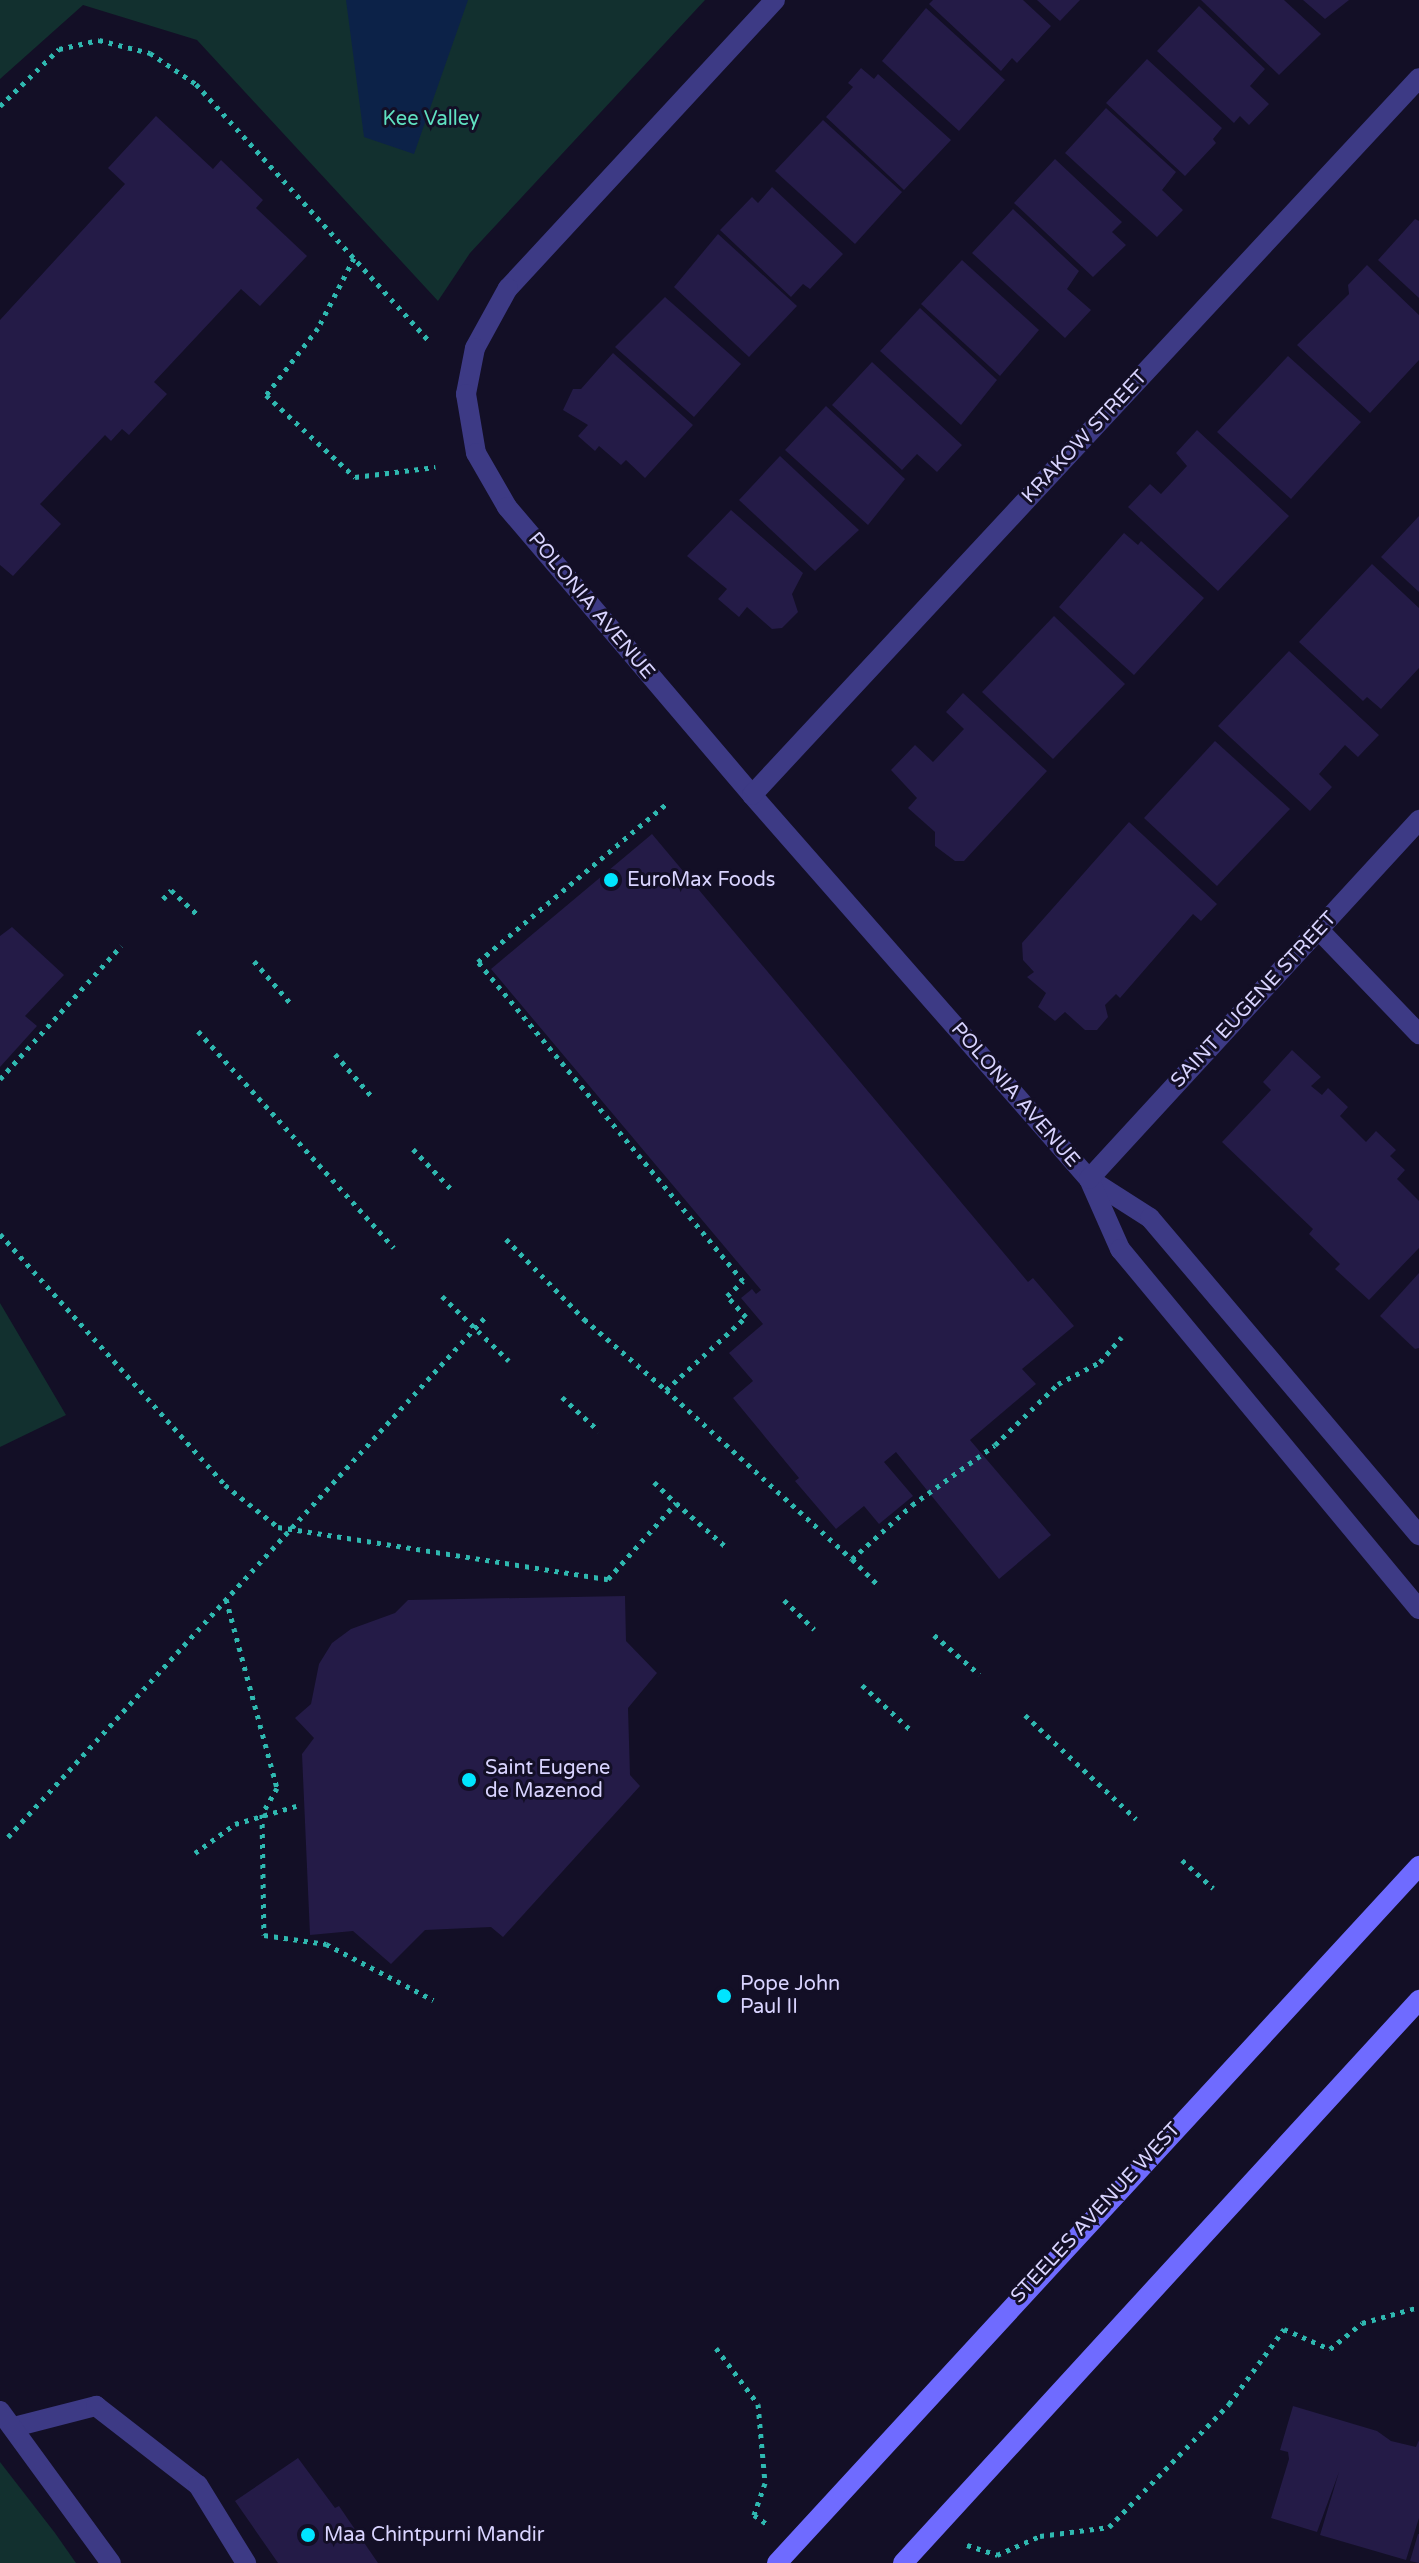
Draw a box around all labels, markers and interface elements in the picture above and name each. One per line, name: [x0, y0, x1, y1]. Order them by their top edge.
park label: Kee Valley: [382, 107, 480, 131]
street label: KRAKOW STREET: [1017, 366, 1153, 508]
street label: POLONIA AVENUE: [523, 528, 659, 684]
place label: EuroMax Foods: [627, 868, 775, 892]
marker: EuroMax Foods: [602, 871, 620, 889]
street label: SAINT EUGENE STREET: [1166, 907, 1342, 1093]
street label: POLONIA AVENUE: [946, 1018, 1084, 1172]
place label: Saint Eugene de Mazenod: [485, 1756, 610, 1803]
marker: Saint Eugene de Mazenod: [460, 1771, 478, 1789]
place label: Pope John Paul II: [740, 1972, 840, 2019]
marker: Pope John Paul II: [715, 1987, 733, 2005]
street label: STEELES AVENUE WEST: [1006, 2118, 1186, 2308]
place label: Maa Chintpurni Mandir: [324, 2523, 544, 2547]
marker: Maa Chintpurni Mandir: [299, 2526, 317, 2544]

